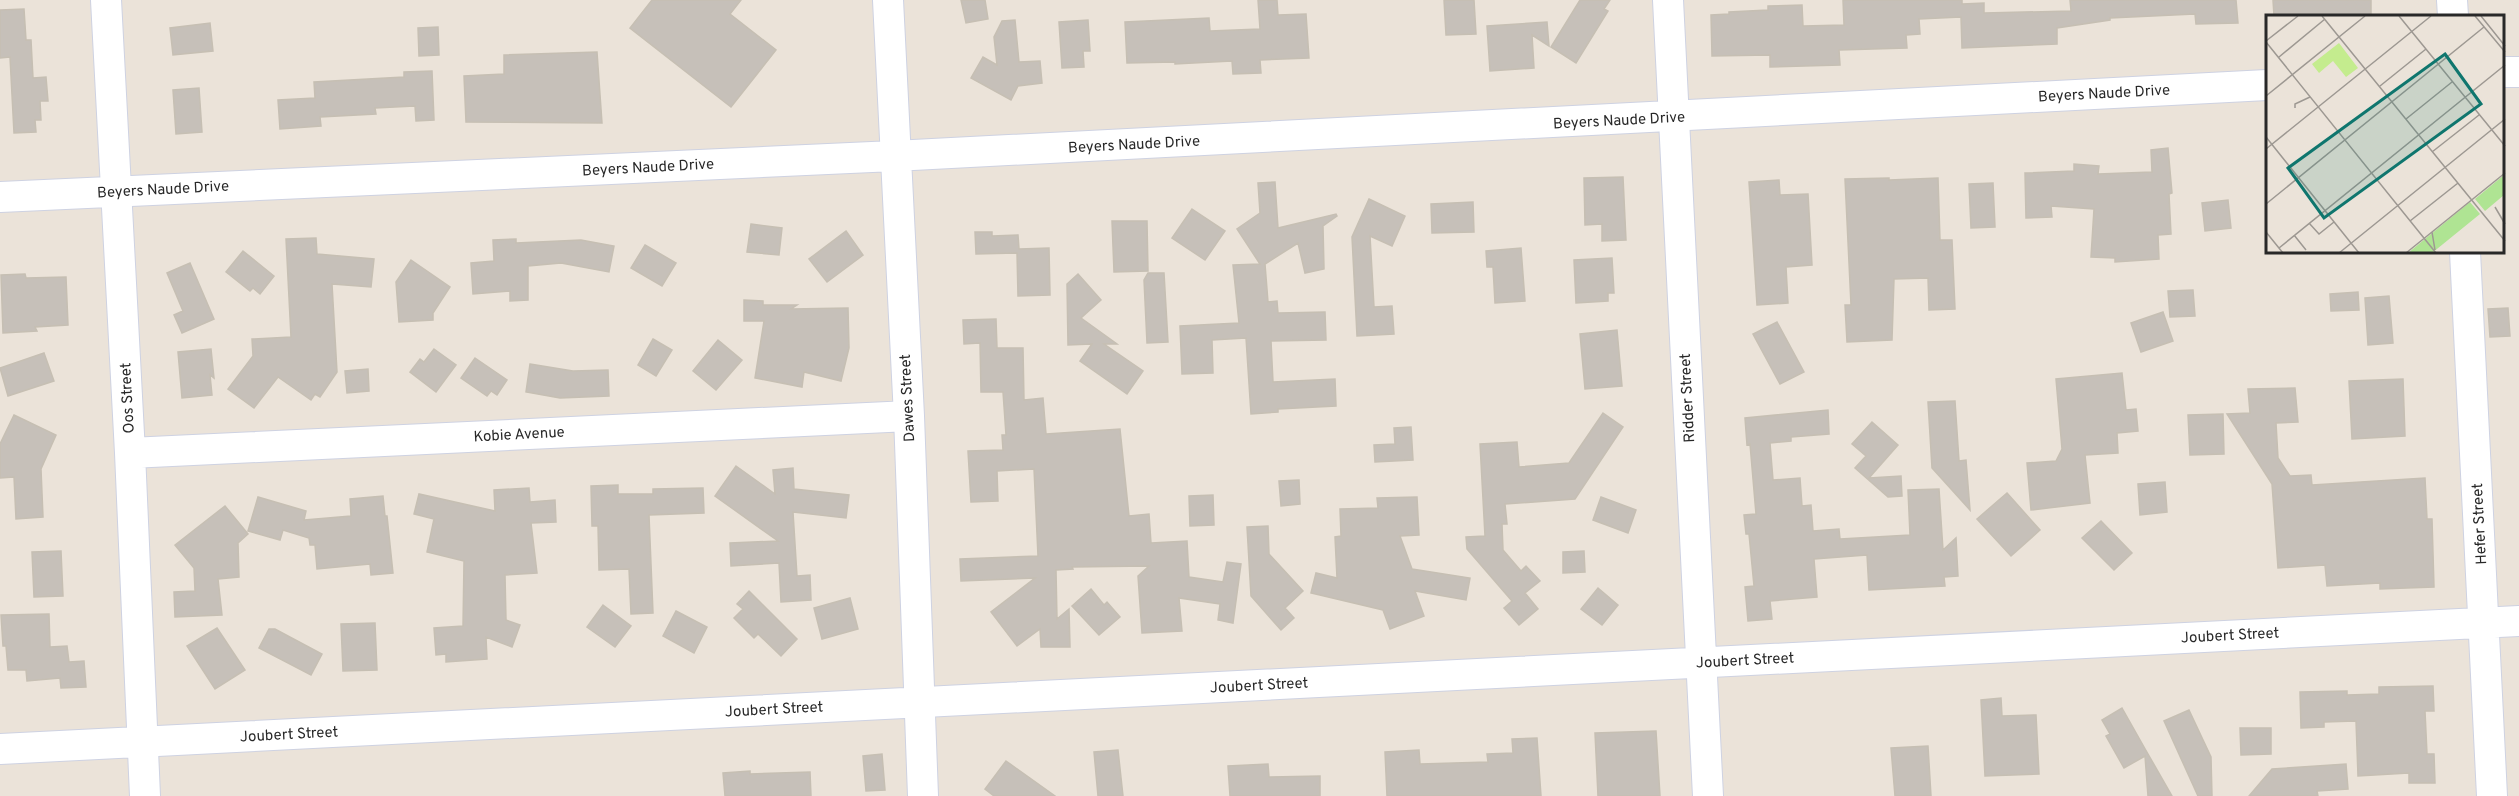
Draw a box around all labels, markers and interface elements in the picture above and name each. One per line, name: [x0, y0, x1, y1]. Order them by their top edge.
inset map: [2266, 15, 2504, 254]
street label: Beyers Naude Drive: [2038, 82, 2171, 107]
street label: Beyers Naude Drive: [1553, 109, 1686, 134]
street label: Beyers Naude Drive: [1068, 133, 1201, 158]
street label: Beyers Naude Drive: [582, 156, 715, 181]
street label: Beyers Naude Drive: [97, 178, 230, 203]
street label: Dawes Street: [897, 353, 920, 442]
street label: Ridder Street: [1677, 353, 1700, 443]
street label: Oos Street: [117, 362, 140, 434]
street label: Kobie Avenue: [473, 424, 565, 447]
street label: Hefer Street: [2469, 483, 2492, 565]
street label: Joubert Street: [2180, 624, 2280, 649]
street label: Joubert Street: [1695, 649, 1795, 674]
street label: Joubert Street: [1209, 674, 1309, 699]
street label: Joubert Street: [724, 698, 824, 723]
street label: Joubert Street: [239, 723, 339, 748]

